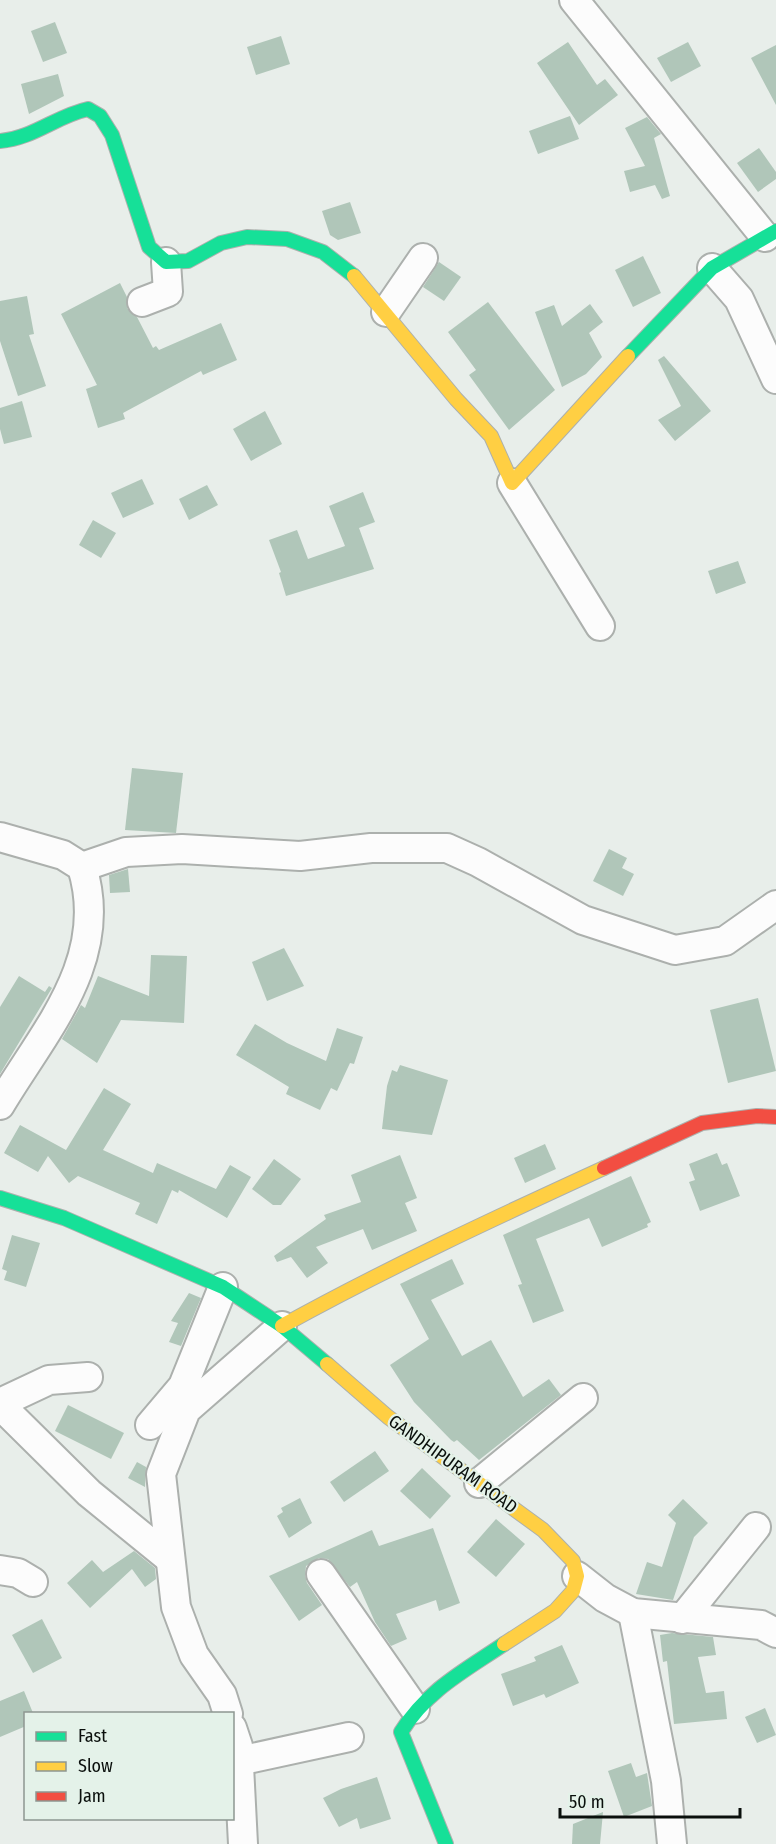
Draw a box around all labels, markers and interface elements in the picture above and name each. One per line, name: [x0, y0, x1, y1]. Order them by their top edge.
street label: GANDHIPURAM ROAD: [384, 1410, 522, 1518]
legend: [24, 1712, 234, 1820]
text: Fast: [78, 1725, 107, 1747]
text: Slow: [78, 1755, 113, 1777]
scale bar: [560, 1781, 740, 1819]
text: Jam: [78, 1785, 106, 1807]
text: 50 m: [569, 1791, 605, 1813]

